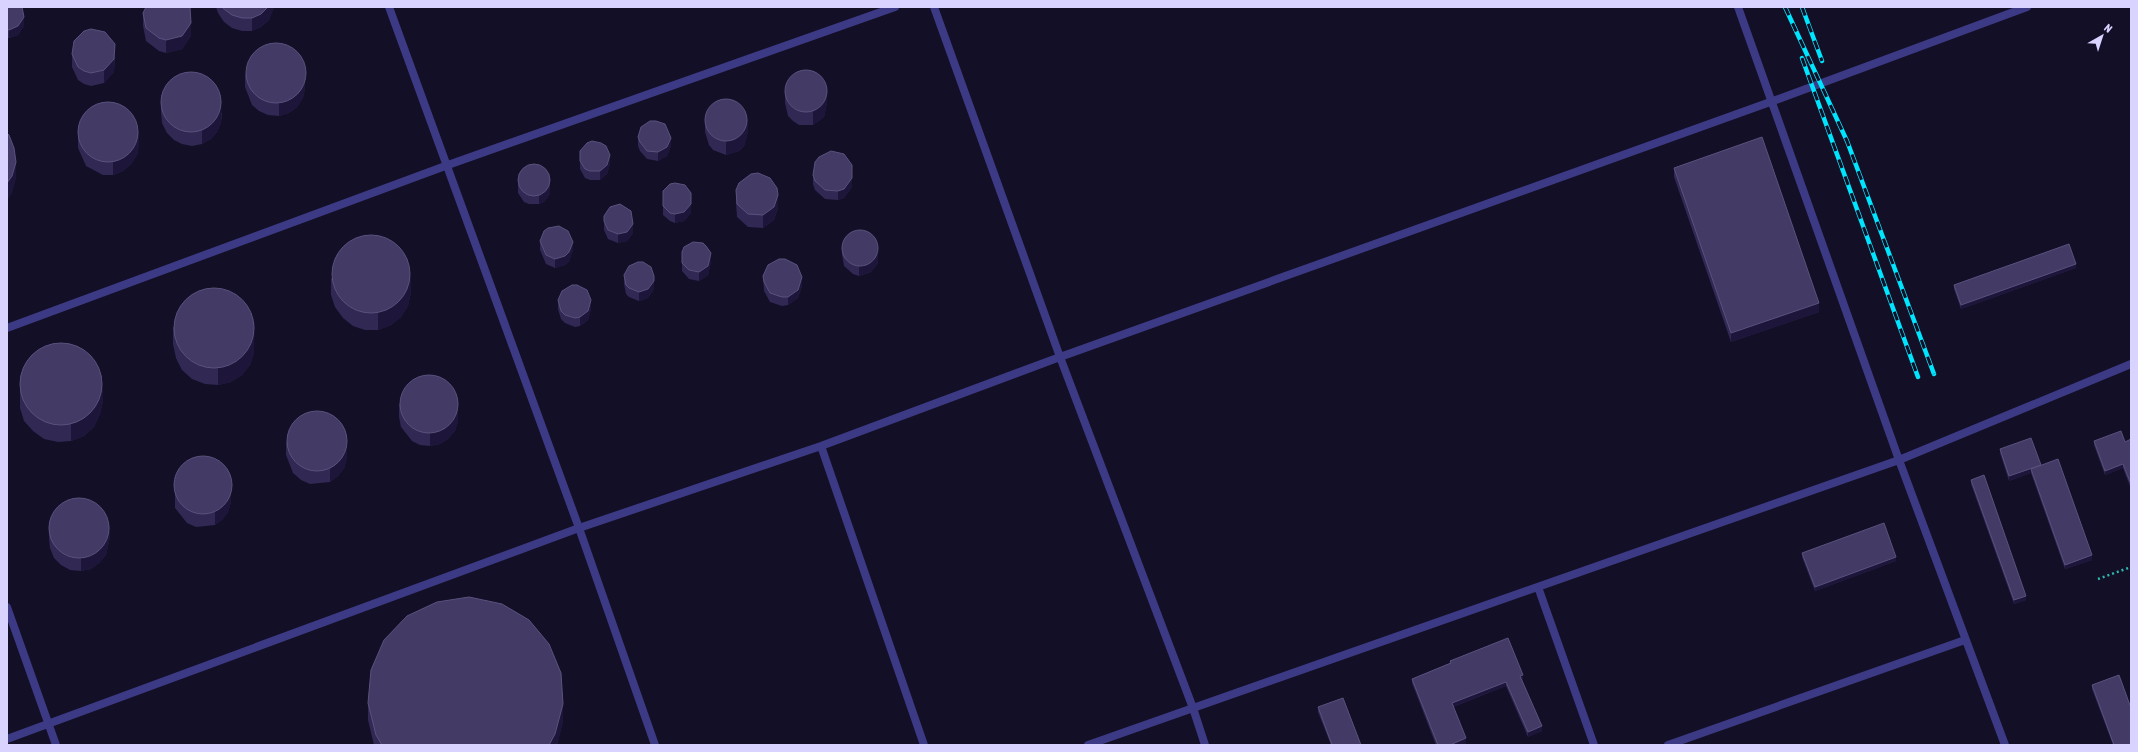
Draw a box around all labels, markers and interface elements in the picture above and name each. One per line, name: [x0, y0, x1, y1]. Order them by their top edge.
north arrow: [2082, 16, 2122, 56]
text: N: [2102, 22, 2115, 35]

